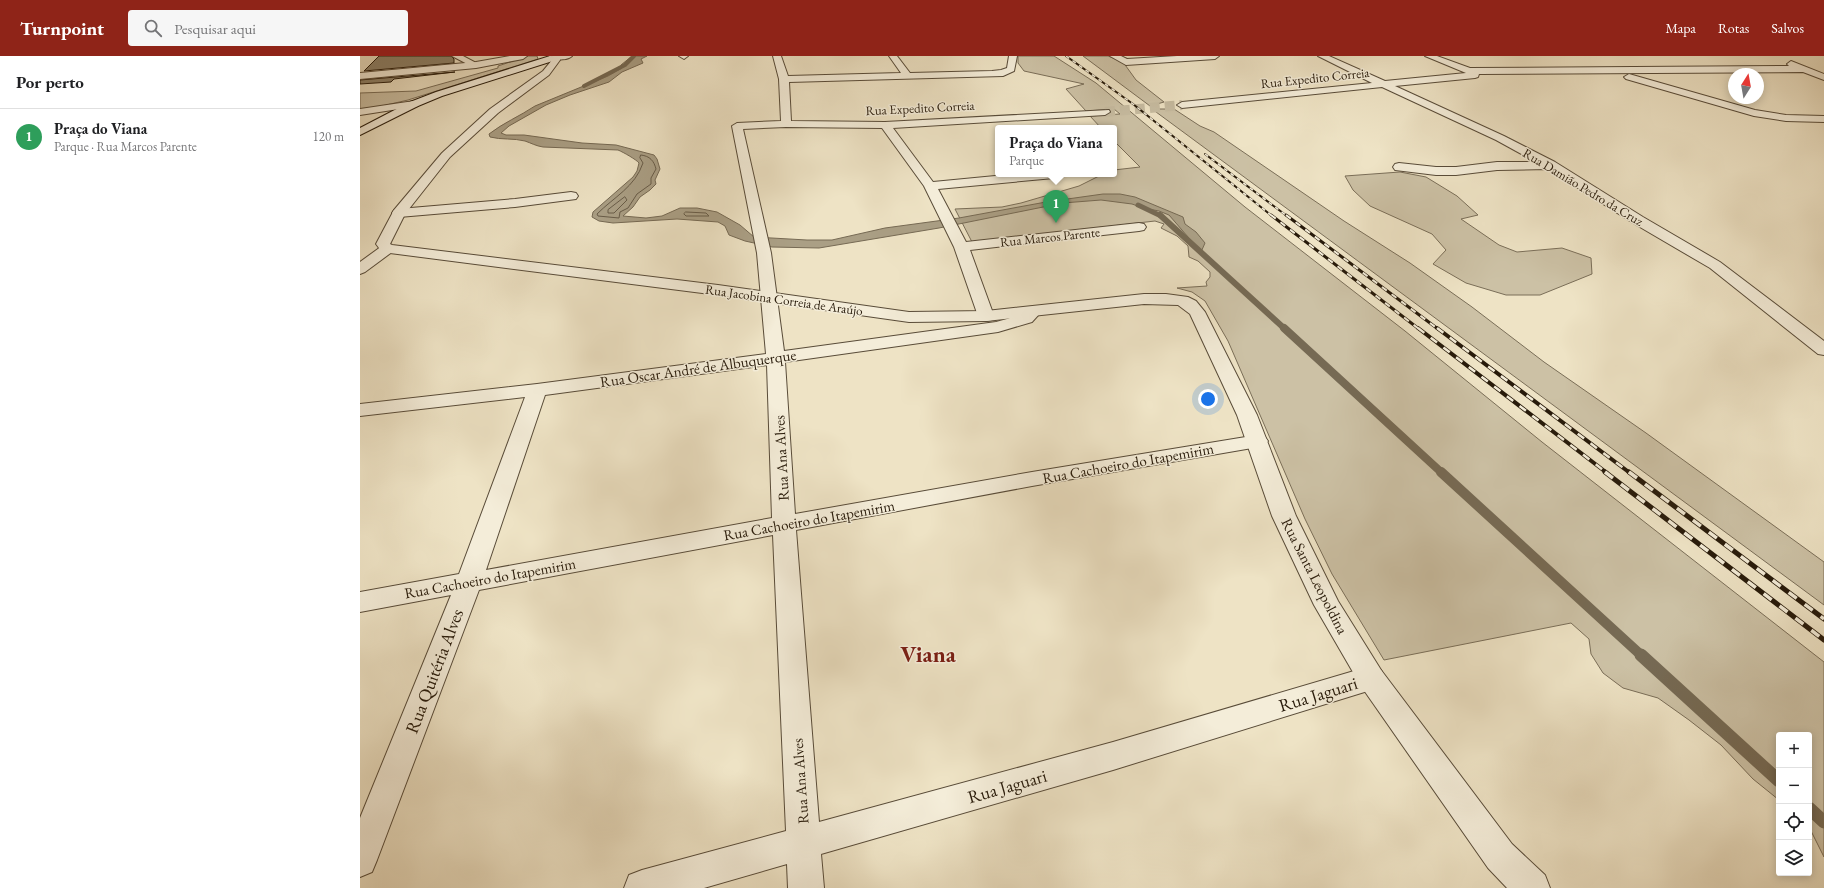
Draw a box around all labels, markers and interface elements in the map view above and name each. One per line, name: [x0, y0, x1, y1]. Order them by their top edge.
search box: [128, 10, 408, 46]
text: Turnpoint: [20, 16, 104, 41]
icon: search: [142, 17, 164, 39]
text: Pesquisar aqui: [174, 19, 256, 38]
text: Mapa: [1665, 19, 1696, 37]
text: Rotas: [1718, 19, 1749, 37]
text: Salvos: [1771, 19, 1804, 37]
street label: Rua Expedito Correia: [1260, 64, 1371, 92]
north arrow: [1728, 68, 1764, 104]
text: Por perto: [16, 71, 84, 93]
street label: Rua Expedito Correia: [865, 97, 976, 119]
text: Praça do Viana: [54, 119, 147, 138]
popup: [995, 125, 1117, 177]
text: 1: [26, 128, 32, 145]
text: 120 m: [313, 128, 344, 145]
text: Praça do Viana: [1009, 133, 1103, 152]
text: Parque · Rua Marcos Parente: [54, 138, 197, 155]
street label: Rua Damião Pedro da Cruz: [1520, 144, 1646, 230]
text: Parque: [1009, 152, 1044, 169]
pin: 1: [1043, 190, 1069, 223]
street label: Rua Marcos Parente: [999, 223, 1101, 251]
street label: Rua Jacobina Correia de Araújo: [704, 281, 864, 319]
street label: Rua Oscar André de Albuquerque: [599, 345, 797, 391]
your location: [1198, 389, 1218, 409]
street label: Rua Ana Alves: [769, 415, 793, 501]
street label: Rua Cachoeiro do Itapemirim: [1041, 439, 1215, 487]
street label: Rua Cachoeiro do Itapemirim: [722, 496, 896, 544]
street label: Rua Santa Leopoldina: [1278, 515, 1352, 637]
street label: Rua Cachoeiro do Itapemirim: [403, 554, 577, 602]
street label: Rua Quitéria Alves: [400, 605, 468, 737]
district label: Viana: [900, 639, 957, 669]
street label: Rua Jaguari: [1276, 671, 1361, 717]
map controls: [1776, 732, 1812, 876]
button: +: [1776, 732, 1812, 768]
street label: Rua Ana Alves: [788, 737, 812, 824]
street label: Rua Jaguari: [965, 764, 1050, 808]
button: −: [1776, 768, 1812, 804]
button: locate: [1776, 804, 1812, 840]
button: layers: [1776, 840, 1812, 876]

